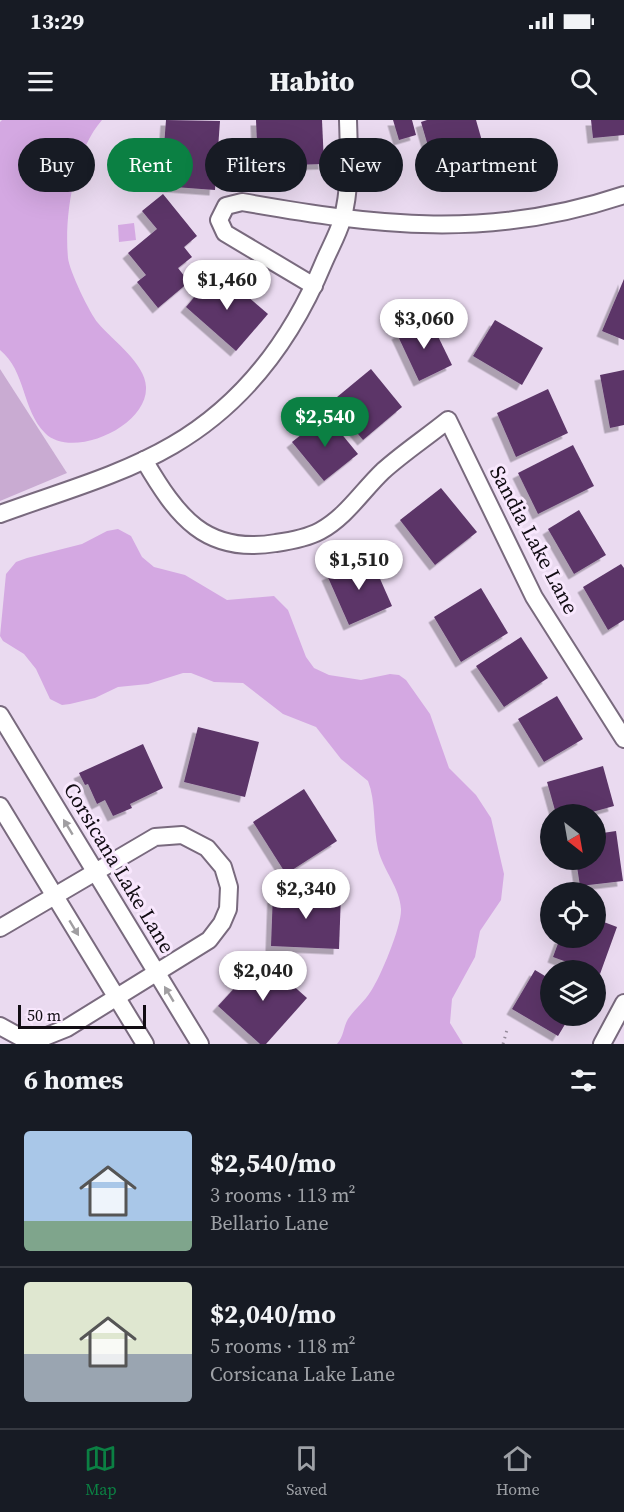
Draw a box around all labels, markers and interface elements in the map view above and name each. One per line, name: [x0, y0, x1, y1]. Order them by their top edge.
text: 13:29: [30, 6, 84, 36]
text: Habito: [270, 63, 354, 100]
icon: menu: [24, 65, 57, 98]
icon: search: [567, 65, 600, 98]
chip: Buy: [18, 138, 95, 192]
chip: Rent: [107, 138, 193, 192]
chip: Filters: [205, 138, 307, 192]
chip: New: [319, 138, 403, 192]
chip: Apartment: [415, 138, 558, 192]
pin: $1,460: [178, 260, 276, 311]
text: $1,460: [197, 265, 257, 293]
pin: $3,060: [375, 299, 473, 350]
text: $3,060: [394, 304, 454, 332]
pin: $2,540: [276, 397, 374, 448]
text: $2,540: [295, 402, 355, 430]
street label: Sandia Lake Lane: [483, 460, 586, 619]
pin: $1,510: [310, 540, 408, 591]
text: $1,510: [329, 545, 389, 573]
street label: Corsicana Lake Lane: [57, 777, 182, 959]
north arrow: [540, 804, 606, 870]
map controls: [540, 804, 606, 1026]
one-way arrow: [63, 819, 74, 835]
pin: $2,340: [257, 869, 355, 920]
text: $2,340: [276, 874, 336, 902]
button: locate: [540, 882, 606, 948]
one-way arrow: [69, 920, 79, 937]
pin: $2,040: [214, 951, 312, 1002]
text: $2,040: [233, 956, 293, 984]
button: layers: [540, 960, 606, 1026]
one-way arrow: [164, 986, 175, 1002]
scale bar: [18, 1002, 146, 1030]
text: 50 m: [27, 1004, 61, 1026]
text: 6 homes: [24, 1062, 123, 1098]
icon: filters: [567, 1064, 600, 1097]
text: $2,540/mo: [210, 1145, 336, 1181]
icon: home: [72, 1155, 144, 1227]
text: 3 rooms · 113 m²: [210, 1181, 356, 1209]
text: Bellario Lane: [210, 1209, 329, 1237]
text: $2,040/mo: [210, 1296, 336, 1332]
icon: home: [72, 1306, 144, 1378]
text: 5 rooms · 118 m²: [210, 1332, 356, 1360]
text: Corsicana Lake Lane: [210, 1360, 395, 1388]
tab: Map: [84, 1442, 117, 1500]
tab: Saved: [286, 1442, 327, 1500]
tab: Home: [496, 1442, 540, 1500]

